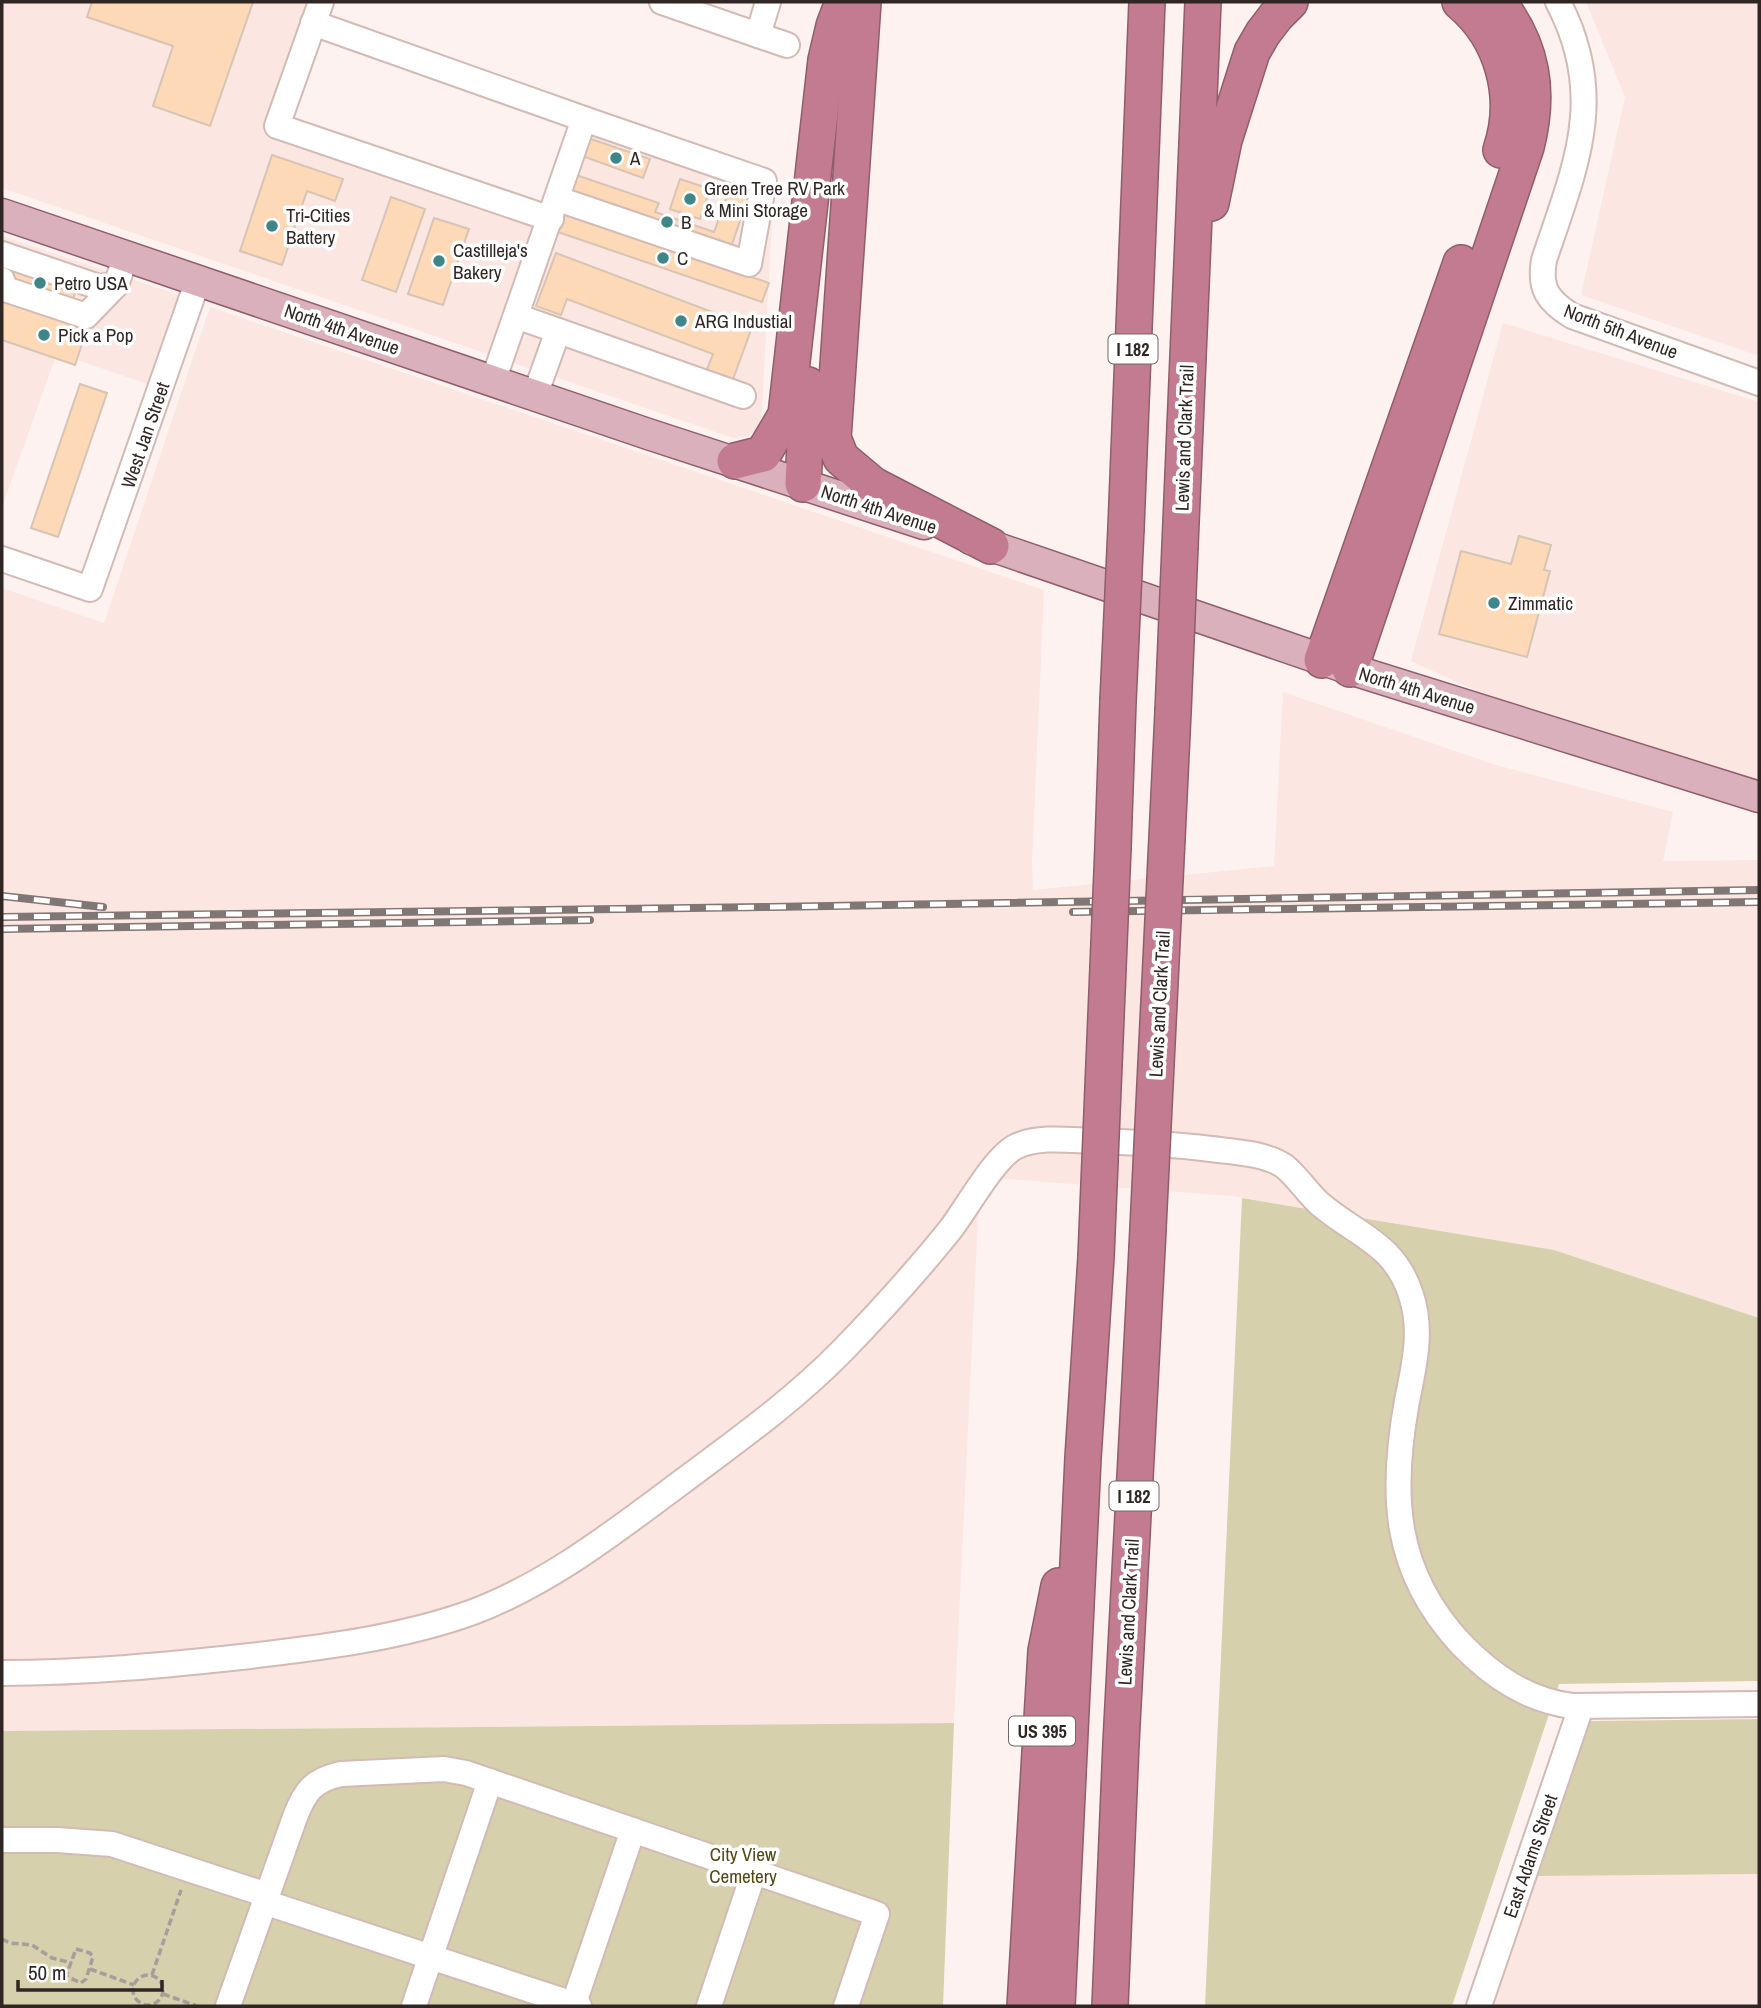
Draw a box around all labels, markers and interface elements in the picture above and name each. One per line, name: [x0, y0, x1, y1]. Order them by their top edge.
place label: A: [629, 145, 641, 171]
marker: A: [608, 150, 624, 166]
place label: Green Tree RV Park & Mini Storage: [704, 175, 845, 223]
marker: Green Tree RV Park & Mini Storage: [682, 191, 698, 207]
place label: Tri-Cities Battery: [286, 202, 351, 250]
place label: B: [681, 209, 691, 235]
marker: B: [659, 214, 675, 230]
marker: Tri-Cities Battery: [264, 218, 280, 234]
place label: Castilleja's Bakery: [453, 237, 528, 285]
place label: C: [677, 245, 688, 271]
marker: C: [655, 250, 671, 266]
marker: Castilleja's Bakery: [431, 253, 447, 269]
place label: Petro USA: [54, 270, 128, 296]
marker: Petro USA: [32, 275, 48, 291]
street label: North 4th Avenue: [281, 297, 403, 361]
street label: North 5th Avenue: [1560, 297, 1682, 365]
place label: ARG Industial: [694, 308, 792, 334]
marker: ARG Industial: [673, 313, 689, 329]
place label: Pick a Pop: [58, 322, 133, 348]
marker: Pick a Pop: [36, 327, 52, 343]
road number: I 182: [1108, 334, 1158, 363]
street label: Lewis and Clark Trail: [1168, 364, 1200, 512]
street label: West Jan Street: [115, 378, 176, 492]
street label: North 4th Avenue: [818, 478, 940, 540]
place label: Zimmatic: [1508, 590, 1573, 616]
marker: Zimmatic: [1486, 595, 1502, 611]
street label: North 4th Avenue: [1356, 660, 1478, 720]
street label: Lewis and Clark Trail: [1142, 930, 1176, 1078]
road number: I 182: [1110, 1482, 1158, 1511]
street label: Lewis and Clark Trail: [1111, 1538, 1145, 1686]
road number: US 395: [1009, 1716, 1075, 1746]
street label: East Adams Street: [1497, 1790, 1564, 1921]
park label: City View Cemetery: [709, 1841, 777, 1889]
scale bar: [18, 1948, 161, 1992]
text: 50 m: [28, 1958, 66, 1987]

